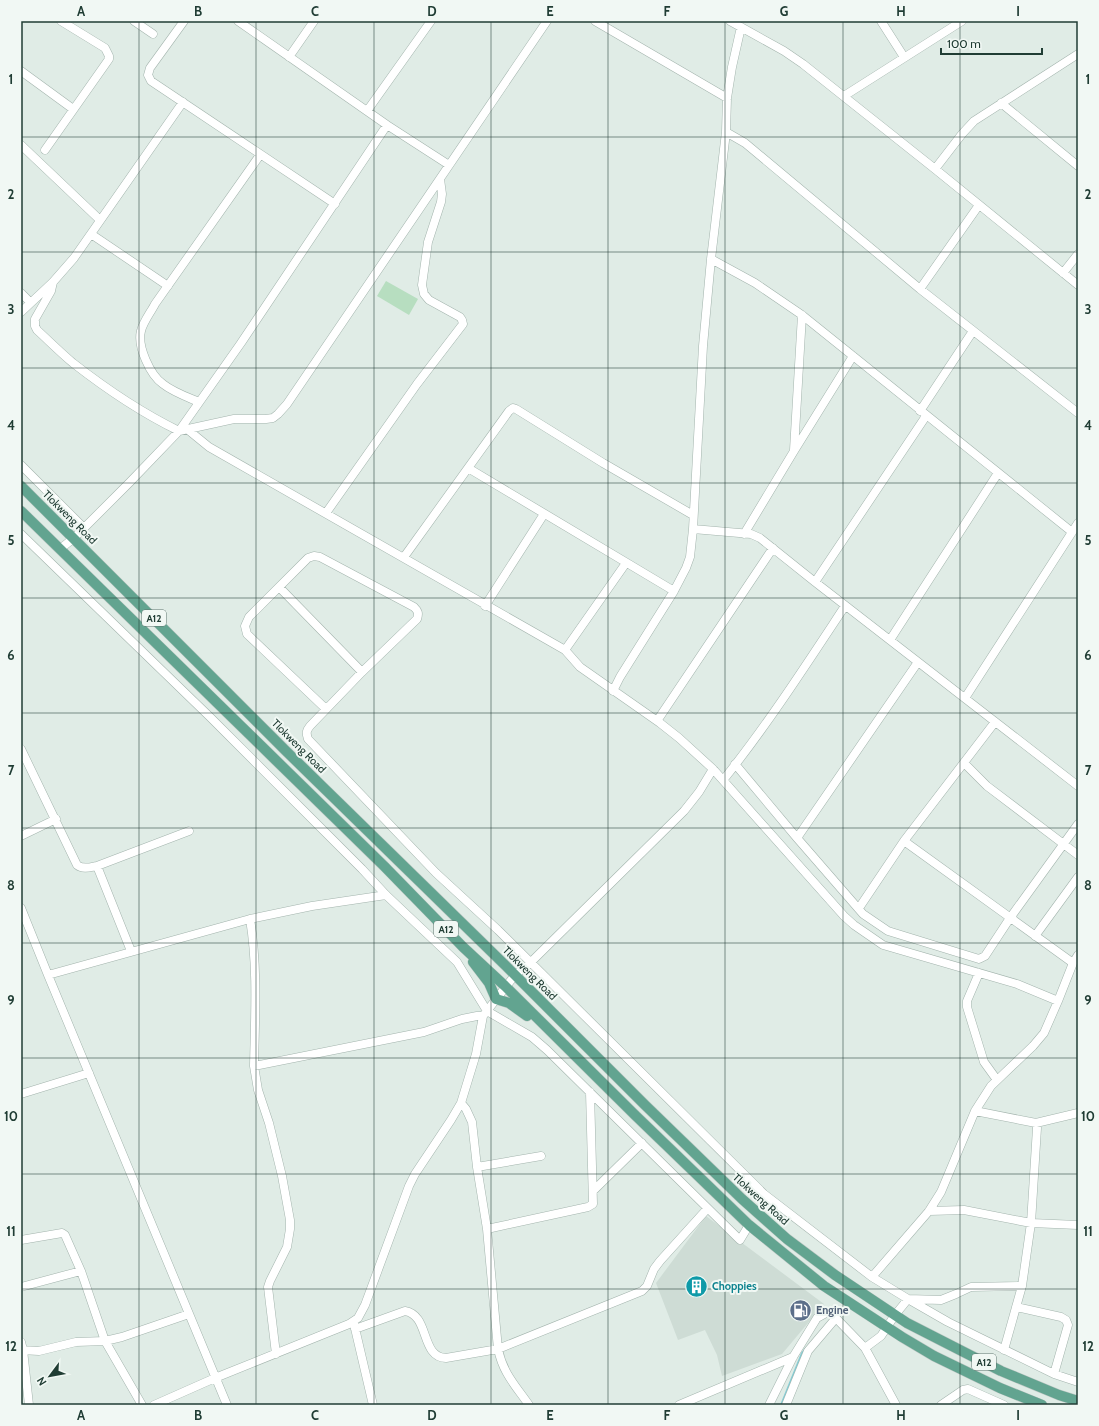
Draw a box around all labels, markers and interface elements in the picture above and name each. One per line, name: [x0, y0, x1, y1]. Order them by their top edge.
text: A: [77, 3, 86, 19]
text: B: [194, 3, 202, 19]
text: C: [311, 3, 319, 19]
text: D: [427, 3, 437, 19]
text: E: [546, 3, 554, 19]
text: F: [664, 3, 671, 19]
text: G: [780, 3, 789, 19]
text: H: [896, 3, 906, 19]
text: I: [1016, 3, 1020, 19]
scale bar: [941, 30, 1042, 56]
text: 100 m: [947, 36, 981, 51]
text: 1: [9, 71, 13, 87]
text: 1: [1086, 71, 1090, 87]
text: 2: [8, 186, 15, 202]
text: 2: [1085, 186, 1092, 202]
text: 3: [7, 301, 15, 317]
text: 3: [1084, 301, 1092, 317]
text: 4: [7, 417, 15, 433]
text: 4: [1084, 417, 1092, 433]
street label: Tlokweng Road: [40, 487, 100, 547]
text: 5: [8, 532, 15, 548]
text: 5: [1085, 532, 1092, 548]
road number: A12: [142, 610, 166, 626]
text: 6: [7, 647, 15, 663]
text: 6: [1084, 647, 1092, 663]
street label: Tlokweng Road: [269, 716, 329, 776]
text: 7: [8, 762, 15, 778]
text: 7: [1085, 762, 1092, 778]
text: 8: [7, 877, 15, 893]
text: 8: [1084, 877, 1092, 893]
road number: A12: [434, 921, 458, 937]
street label: Tlokweng Road: [500, 943, 560, 1003]
text: 9: [7, 992, 15, 1008]
text: 9: [1084, 992, 1092, 1008]
text: 10: [4, 1108, 18, 1124]
text: 10: [1081, 1108, 1095, 1124]
street label: Tlokweng Road: [730, 1170, 792, 1228]
text: 11: [6, 1223, 16, 1239]
text: 11: [1083, 1223, 1093, 1239]
building icon: Choppies: [683, 1273, 709, 1299]
place label: Choppies: [712, 1279, 757, 1293]
fuel station icon: Engine: [788, 1297, 814, 1323]
place label: Engine: [816, 1303, 849, 1317]
text: 12: [5, 1338, 17, 1354]
text: 12: [1082, 1338, 1094, 1354]
road number: A12: [972, 1354, 996, 1370]
north arrow: [30, 1356, 70, 1396]
text: N: [34, 1374, 50, 1388]
text: A: [77, 1407, 86, 1423]
text: B: [194, 1407, 202, 1423]
text: C: [311, 1407, 319, 1423]
text: D: [427, 1407, 437, 1423]
text: E: [546, 1407, 554, 1423]
text: F: [664, 1407, 671, 1423]
text: G: [780, 1407, 789, 1423]
text: H: [896, 1407, 906, 1423]
text: I: [1016, 1407, 1020, 1423]

